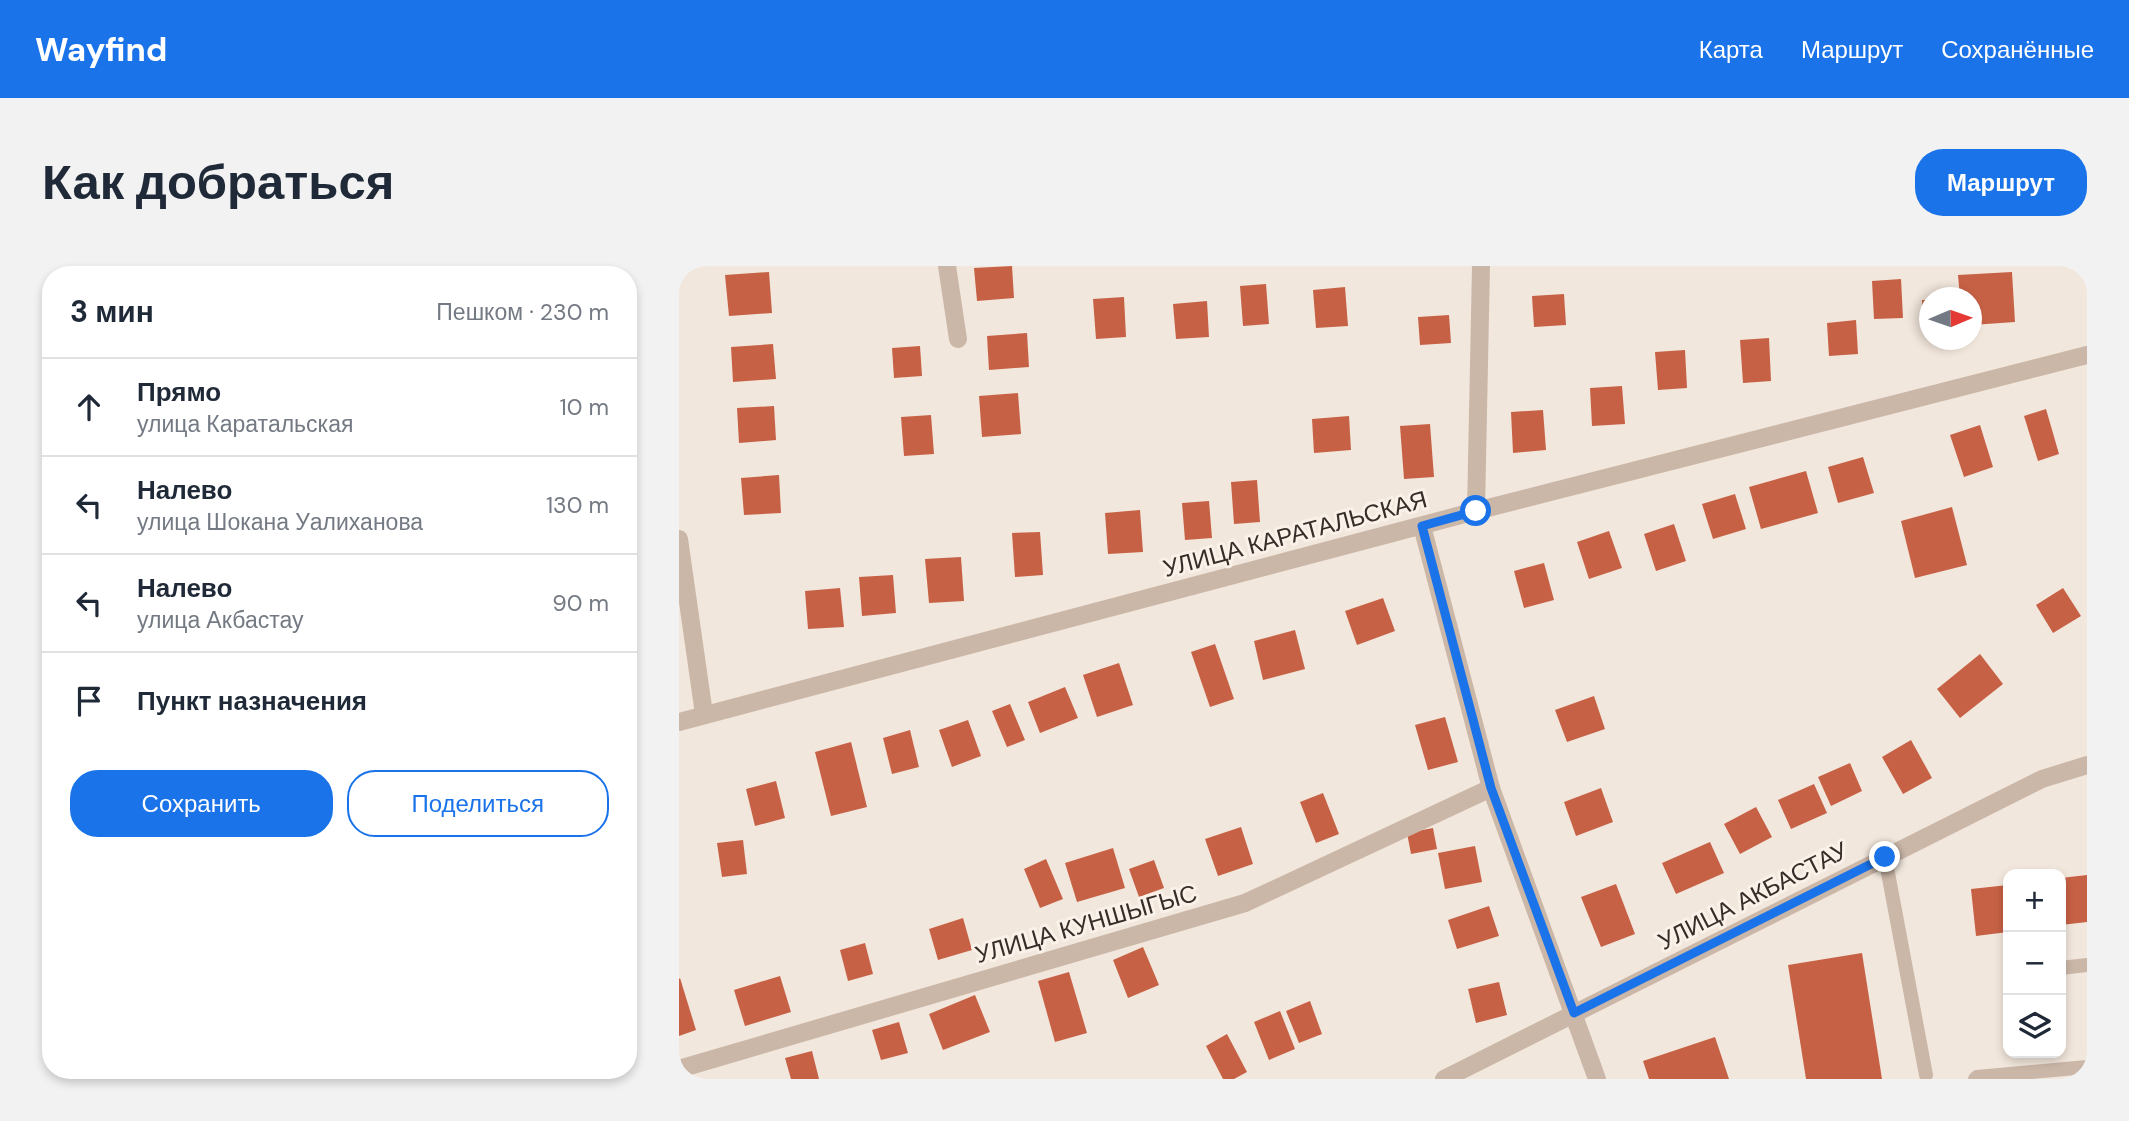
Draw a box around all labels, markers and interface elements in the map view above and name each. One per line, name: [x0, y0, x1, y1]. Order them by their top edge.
text: Wayfind: [35, 28, 167, 71]
text: Карта: [1699, 34, 1763, 65]
text: Маршрут: [1801, 34, 1903, 65]
text: Сохранённые: [1941, 34, 2094, 65]
button: Маршрут: [1915, 149, 2087, 216]
text: Как добраться: [42, 150, 394, 214]
north arrow: [1919, 287, 1982, 350]
text: 3 мин: [70, 292, 154, 331]
text: Пешком · 230 m: [436, 297, 609, 327]
text: Прямо: [137, 375, 221, 409]
icon: ahead: [70, 388, 108, 426]
text: 10 m: [559, 392, 609, 422]
text: улица Каратальская: [137, 409, 353, 439]
text: Налево: [137, 473, 232, 507]
street label: УЛИЦА КАРАТАЛЬСКАЯ: [1159, 483, 1430, 584]
icon: left: [70, 486, 108, 524]
text: 130 m: [546, 490, 609, 520]
route start: [1460, 495, 1491, 526]
text: улица Шокана Уалиханова: [137, 507, 423, 537]
text: Налево: [137, 571, 232, 605]
icon: left: [70, 584, 108, 622]
text: 90 m: [552, 588, 609, 618]
text: улица Акбастау: [137, 605, 304, 635]
icon: arrive: [70, 682, 108, 720]
text: Пункт назначения: [137, 684, 367, 718]
button: Сохранить: [70, 770, 333, 837]
button: Поделиться: [347, 770, 609, 837]
street label: УЛИЦА АКБАСТАУ: [1653, 834, 1854, 957]
route end: [1869, 841, 1900, 872]
map controls: [2003, 869, 2066, 1058]
button: +: [2003, 869, 2066, 932]
street label: УЛИЦА КУНШЫГЫС: [971, 877, 1200, 970]
button: −: [2003, 932, 2066, 995]
button: layers: [2003, 995, 2066, 1058]

